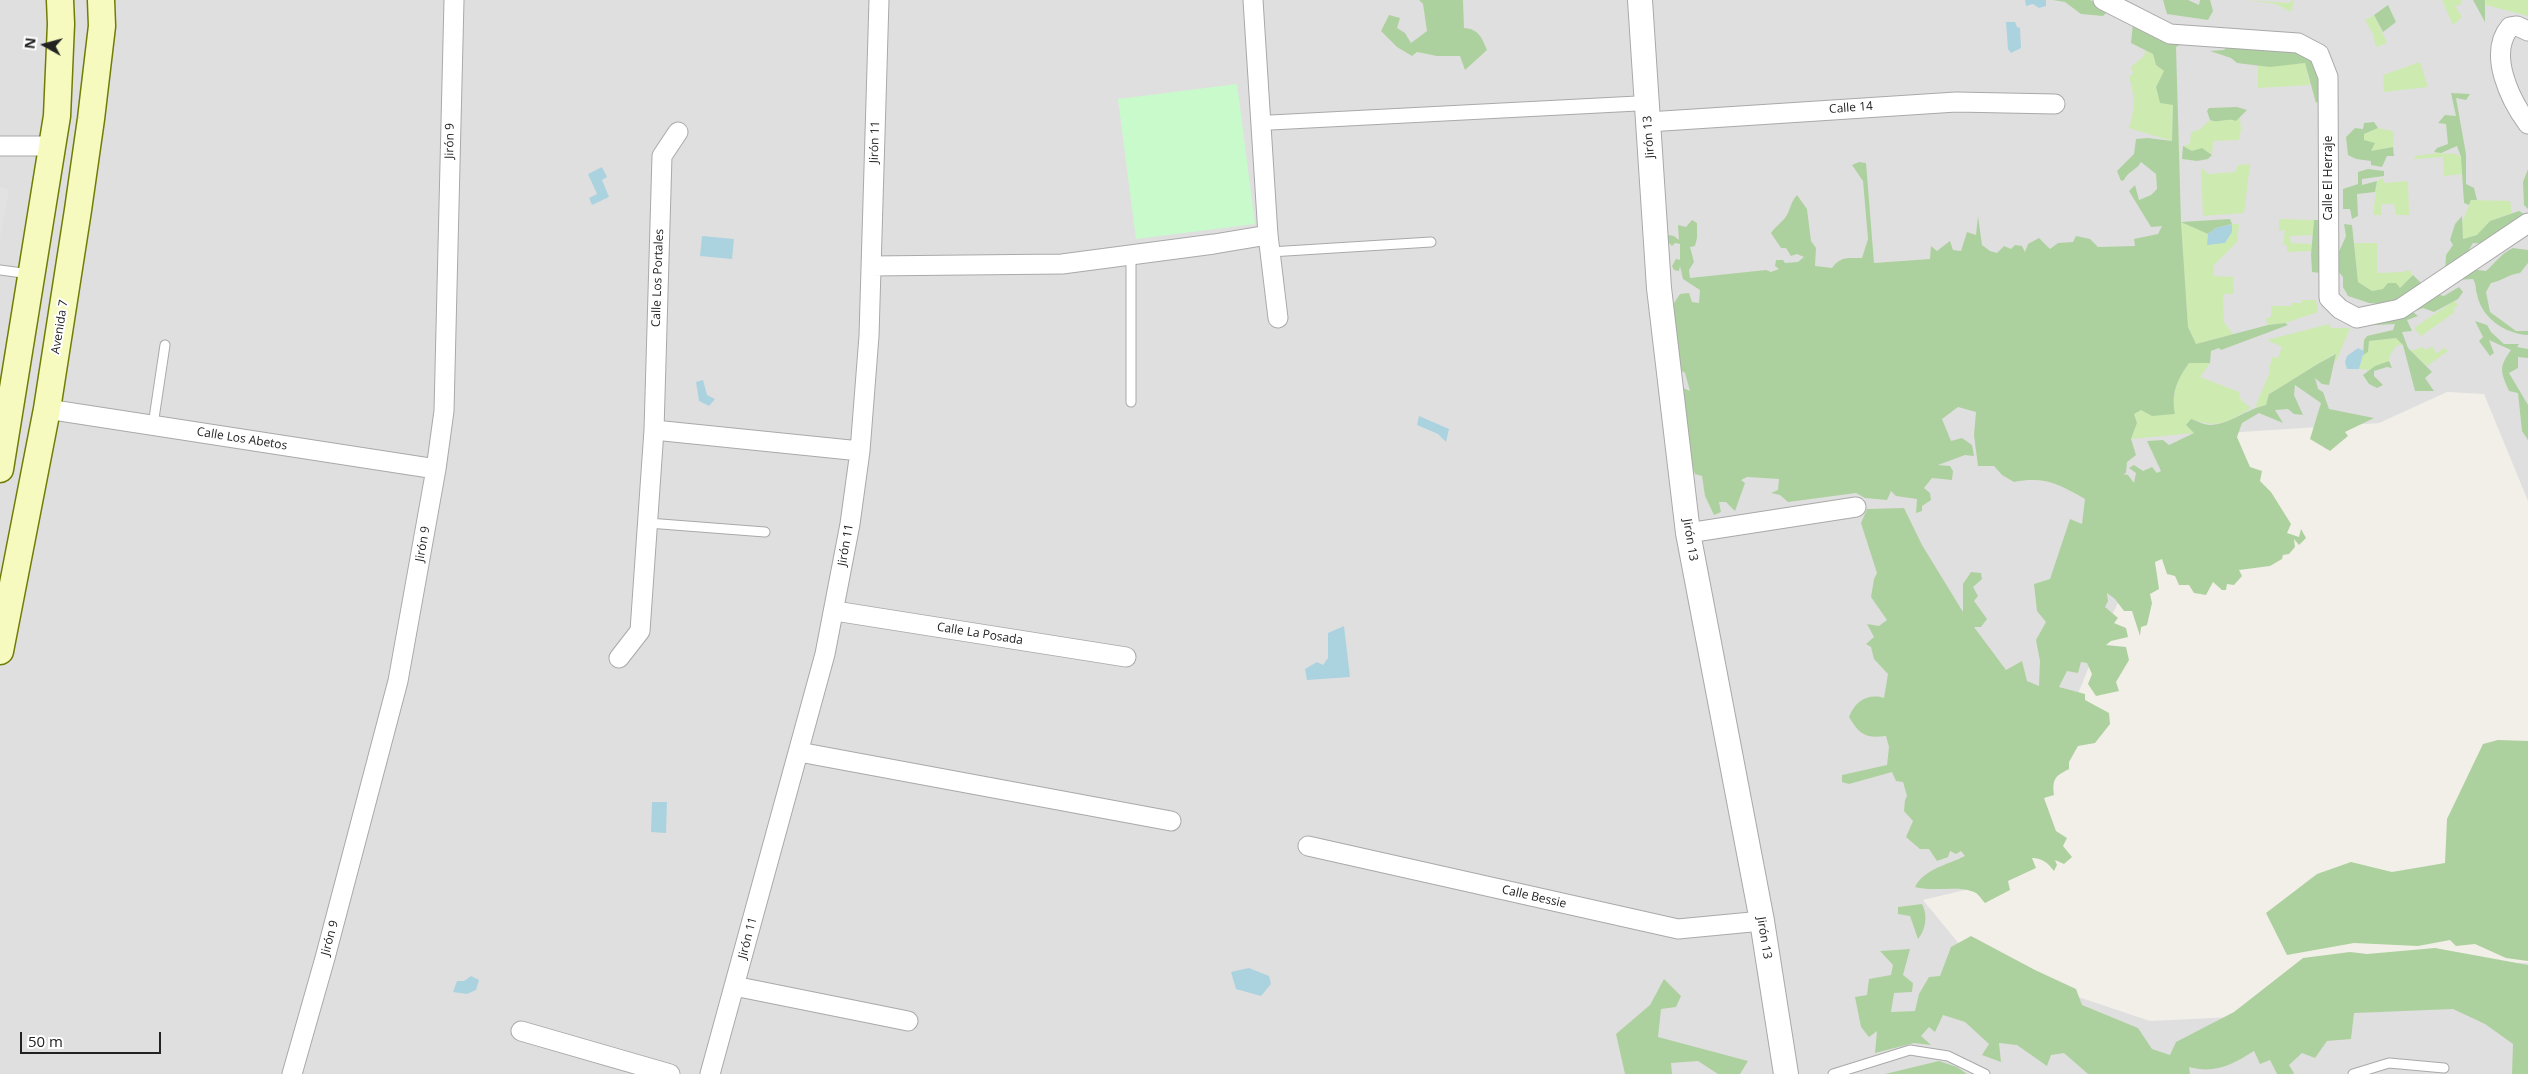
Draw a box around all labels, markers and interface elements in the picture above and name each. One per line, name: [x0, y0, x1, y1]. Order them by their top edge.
north arrow: [20, 20, 70, 70]
text: N: [19, 36, 40, 50]
street label: Calle 14: [1829, 99, 1873, 117]
street label: Jirón 13: [1640, 115, 1658, 159]
street label: Jirón 11: [867, 120, 883, 164]
street label: Jirón 9: [442, 123, 458, 159]
street label: Calle El Herraje: [2322, 136, 2336, 220]
street label: Calle Los Portales: [649, 229, 667, 327]
street label: Avenida 7: [49, 299, 71, 355]
street label: Calle Los Abetos: [196, 425, 288, 453]
street label: Jirón 13: [1680, 518, 1700, 562]
street label: Jirón 11: [835, 523, 857, 567]
street label: Jirón 9: [413, 525, 433, 563]
street label: Calle La Posada: [936, 620, 1024, 648]
street label: Calle Bessie: [1500, 883, 1568, 911]
street label: Jirón 11: [736, 916, 760, 960]
street label: Jirón 13: [1754, 916, 1774, 960]
street label: Jirón 9: [318, 919, 342, 957]
scale bar: [22, 1022, 164, 1054]
text: 50 m: [28, 1031, 63, 1051]

